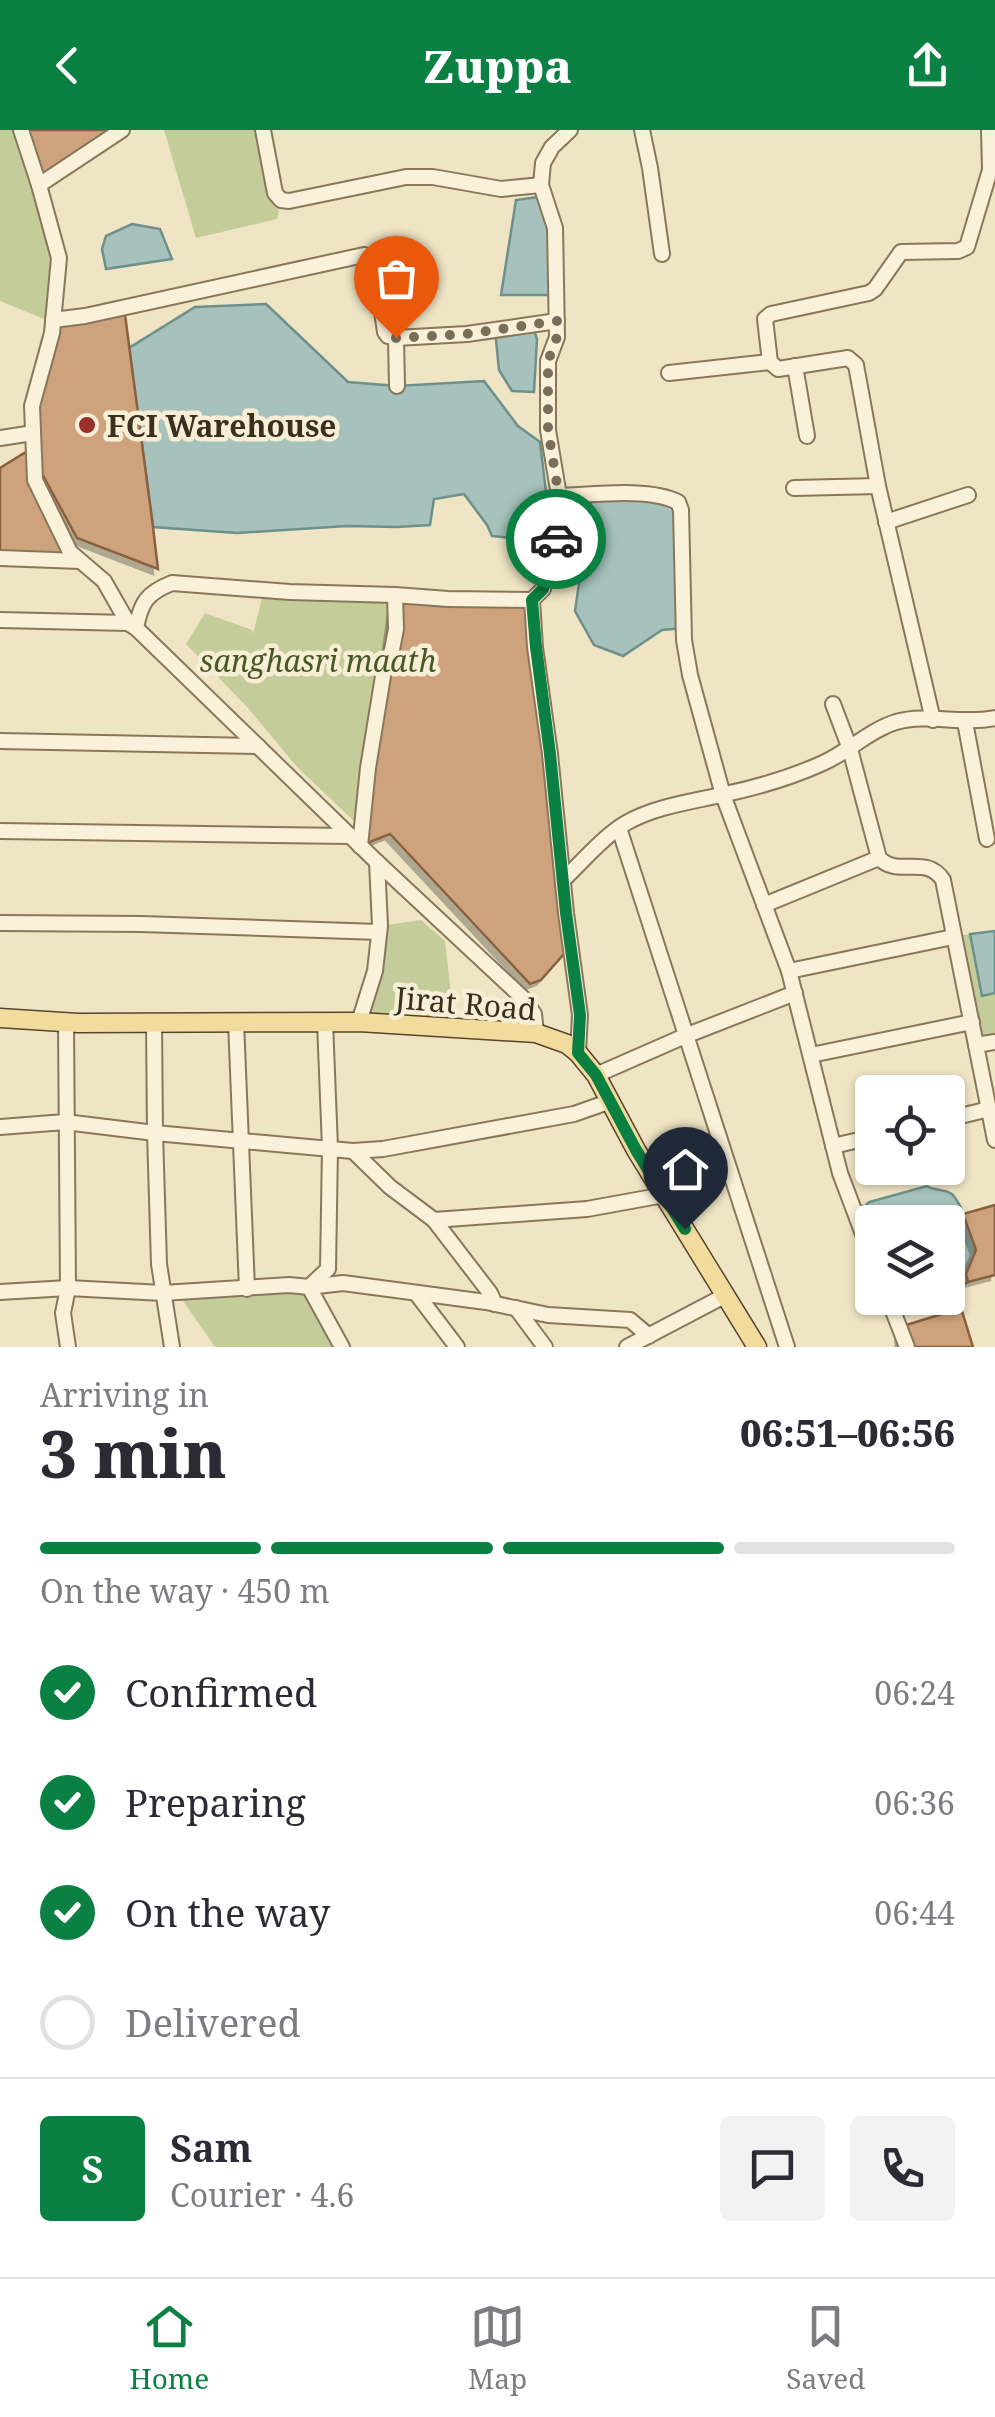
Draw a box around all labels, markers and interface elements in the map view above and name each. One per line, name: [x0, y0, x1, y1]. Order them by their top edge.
text: Zuppa: [423, 35, 572, 96]
icon: back: [40, 38, 95, 93]
icon: share: [900, 38, 955, 93]
pin: [354, 236, 439, 339]
icon: bag: [369, 251, 424, 306]
place label: FCI Warehouse: [107, 405, 337, 446]
marker: FCI Warehouse: [76, 414, 98, 436]
courier: [506, 489, 606, 589]
icon: car: [529, 512, 584, 567]
park label: sanghasri maath: [200, 640, 436, 681]
street label: Jirat Road: [393, 976, 538, 1030]
map controls: [855, 1075, 965, 1315]
button: locate: [855, 1075, 965, 1185]
pin: [643, 1127, 728, 1230]
icon: home: [658, 1142, 713, 1197]
button: layers: [855, 1205, 965, 1315]
text: Arriving in: [40, 1373, 209, 1416]
text: 06:51–06:56: [740, 1406, 955, 1458]
text: 3 min: [40, 1409, 227, 1497]
text: On the way · 450 m: [40, 1569, 330, 1612]
icon: check: [40, 1665, 95, 1720]
text: Confirmed: [125, 1666, 317, 1718]
text: 06:24: [874, 1671, 955, 1714]
icon: check: [40, 1775, 95, 1830]
text: Preparing: [125, 1776, 306, 1828]
text: 06:36: [874, 1781, 955, 1824]
icon: check: [40, 1885, 95, 1940]
text: On the way: [125, 1886, 330, 1938]
text: 06:44: [874, 1891, 955, 1934]
text: Delivered: [125, 1996, 301, 2048]
button: chat: [720, 2116, 825, 2221]
button: phone: [850, 2116, 955, 2221]
text: Sam: [170, 2121, 252, 2173]
text: S: [81, 2142, 104, 2194]
text: Courier · 4.6: [170, 2173, 354, 2216]
tab: Home: [129, 2299, 209, 2397]
tab: Map: [468, 2299, 527, 2397]
tab: Saved: [786, 2299, 866, 2397]

